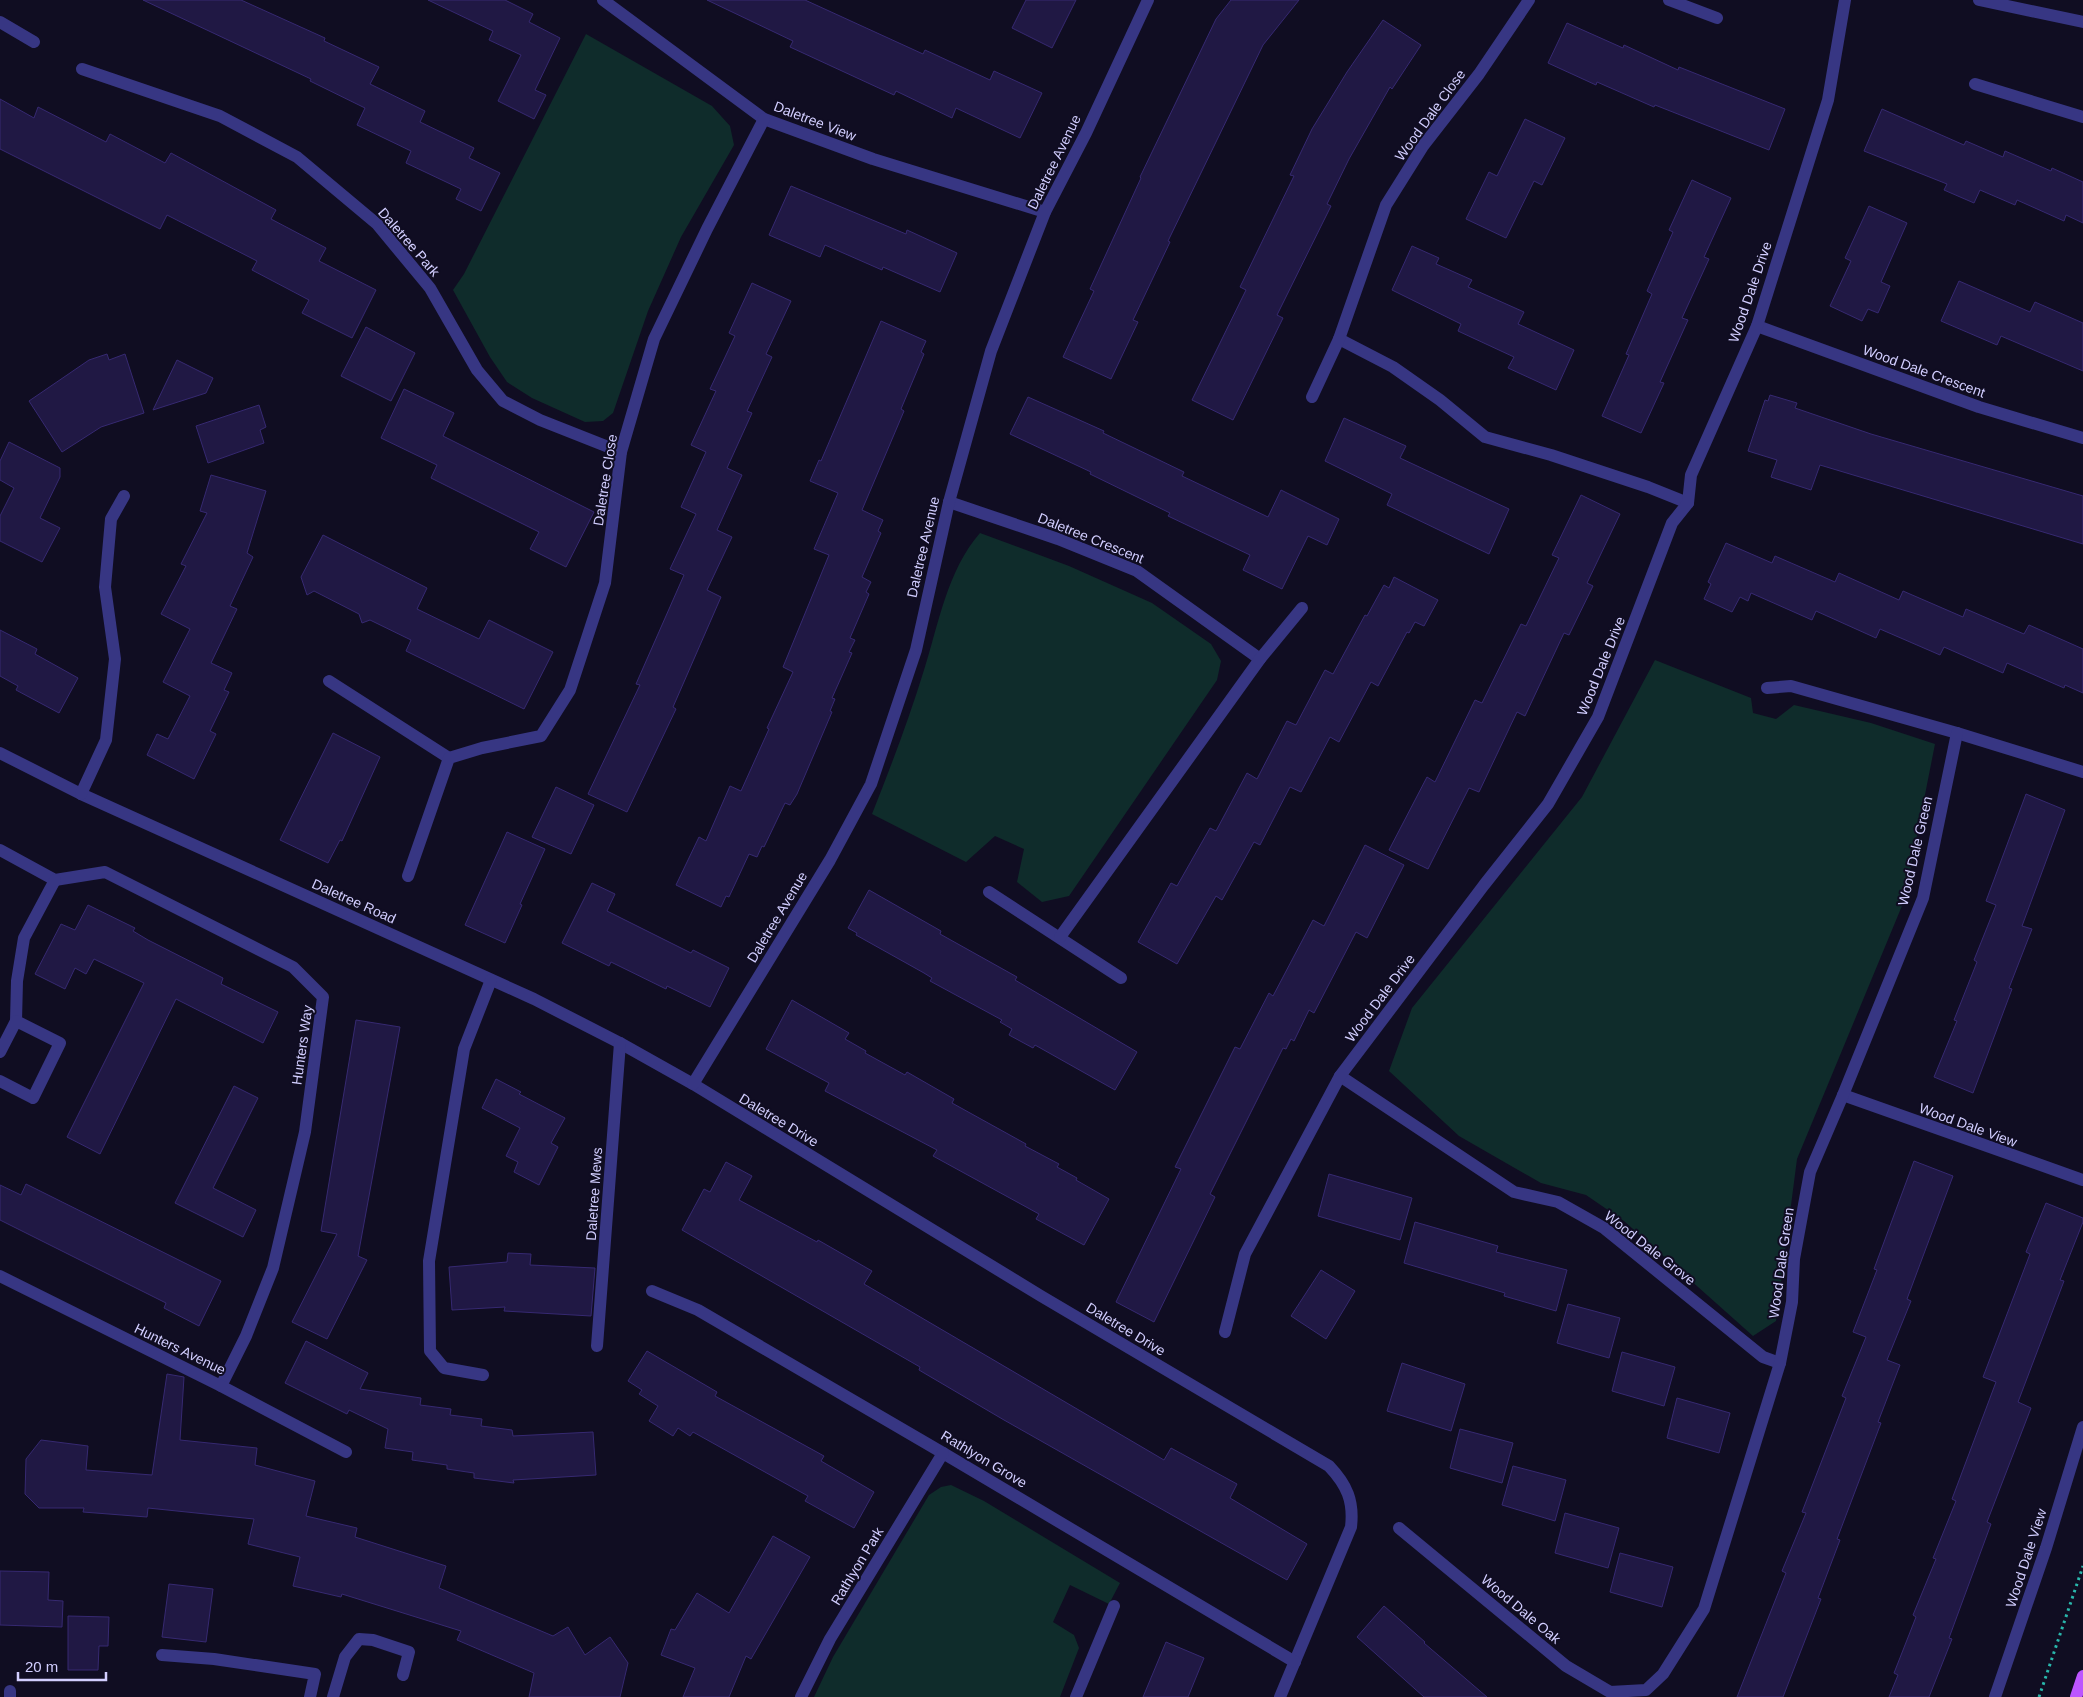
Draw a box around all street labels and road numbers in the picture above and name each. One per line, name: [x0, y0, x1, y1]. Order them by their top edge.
street label: Wood Dale Close: [1392, 66, 1469, 164]
street label: Daletree View: [772, 98, 859, 144]
street label: Daletree Avenue: [1024, 112, 1084, 212]
street label: Daletree Park: [375, 204, 444, 280]
street label: Wood Dale Drive: [1725, 239, 1775, 345]
street label: Wood Dale Crescent: [1861, 341, 1987, 401]
street label: Daletree Close: [590, 433, 620, 527]
street label: Daletree Avenue: [904, 495, 942, 599]
street label: Daletree Crescent: [1036, 509, 1146, 567]
street label: Wood Dale Drive: [1574, 614, 1628, 718]
street label: Wood Dale Green: [1895, 795, 1935, 907]
street label: Daletree Avenue: [744, 868, 811, 965]
street label: Daletree Road: [310, 875, 398, 927]
street label: Wood Dale Drive: [1342, 951, 1418, 1045]
street label: Hunters Way: [288, 1004, 316, 1086]
street label: Daletree Drive: [737, 1090, 822, 1150]
street label: Wood Dale View: [1917, 1100, 2020, 1150]
street label: Daletree Mews: [583, 1147, 605, 1241]
street label: Wood Dale Green: [1765, 1207, 1797, 1319]
street label: Wood Dale Grove: [1601, 1208, 1699, 1289]
street label: Daletree Drive: [1084, 1299, 1169, 1359]
street label: Hunters Avenue: [132, 1320, 228, 1378]
street label: Rathlyon Grove: [938, 1427, 1030, 1491]
street label: Wood Dale View: [2002, 1506, 2050, 1609]
street label: Rathlyon Park: [827, 1523, 887, 1608]
street label: Wood Dale Oak: [1478, 1571, 1565, 1647]

